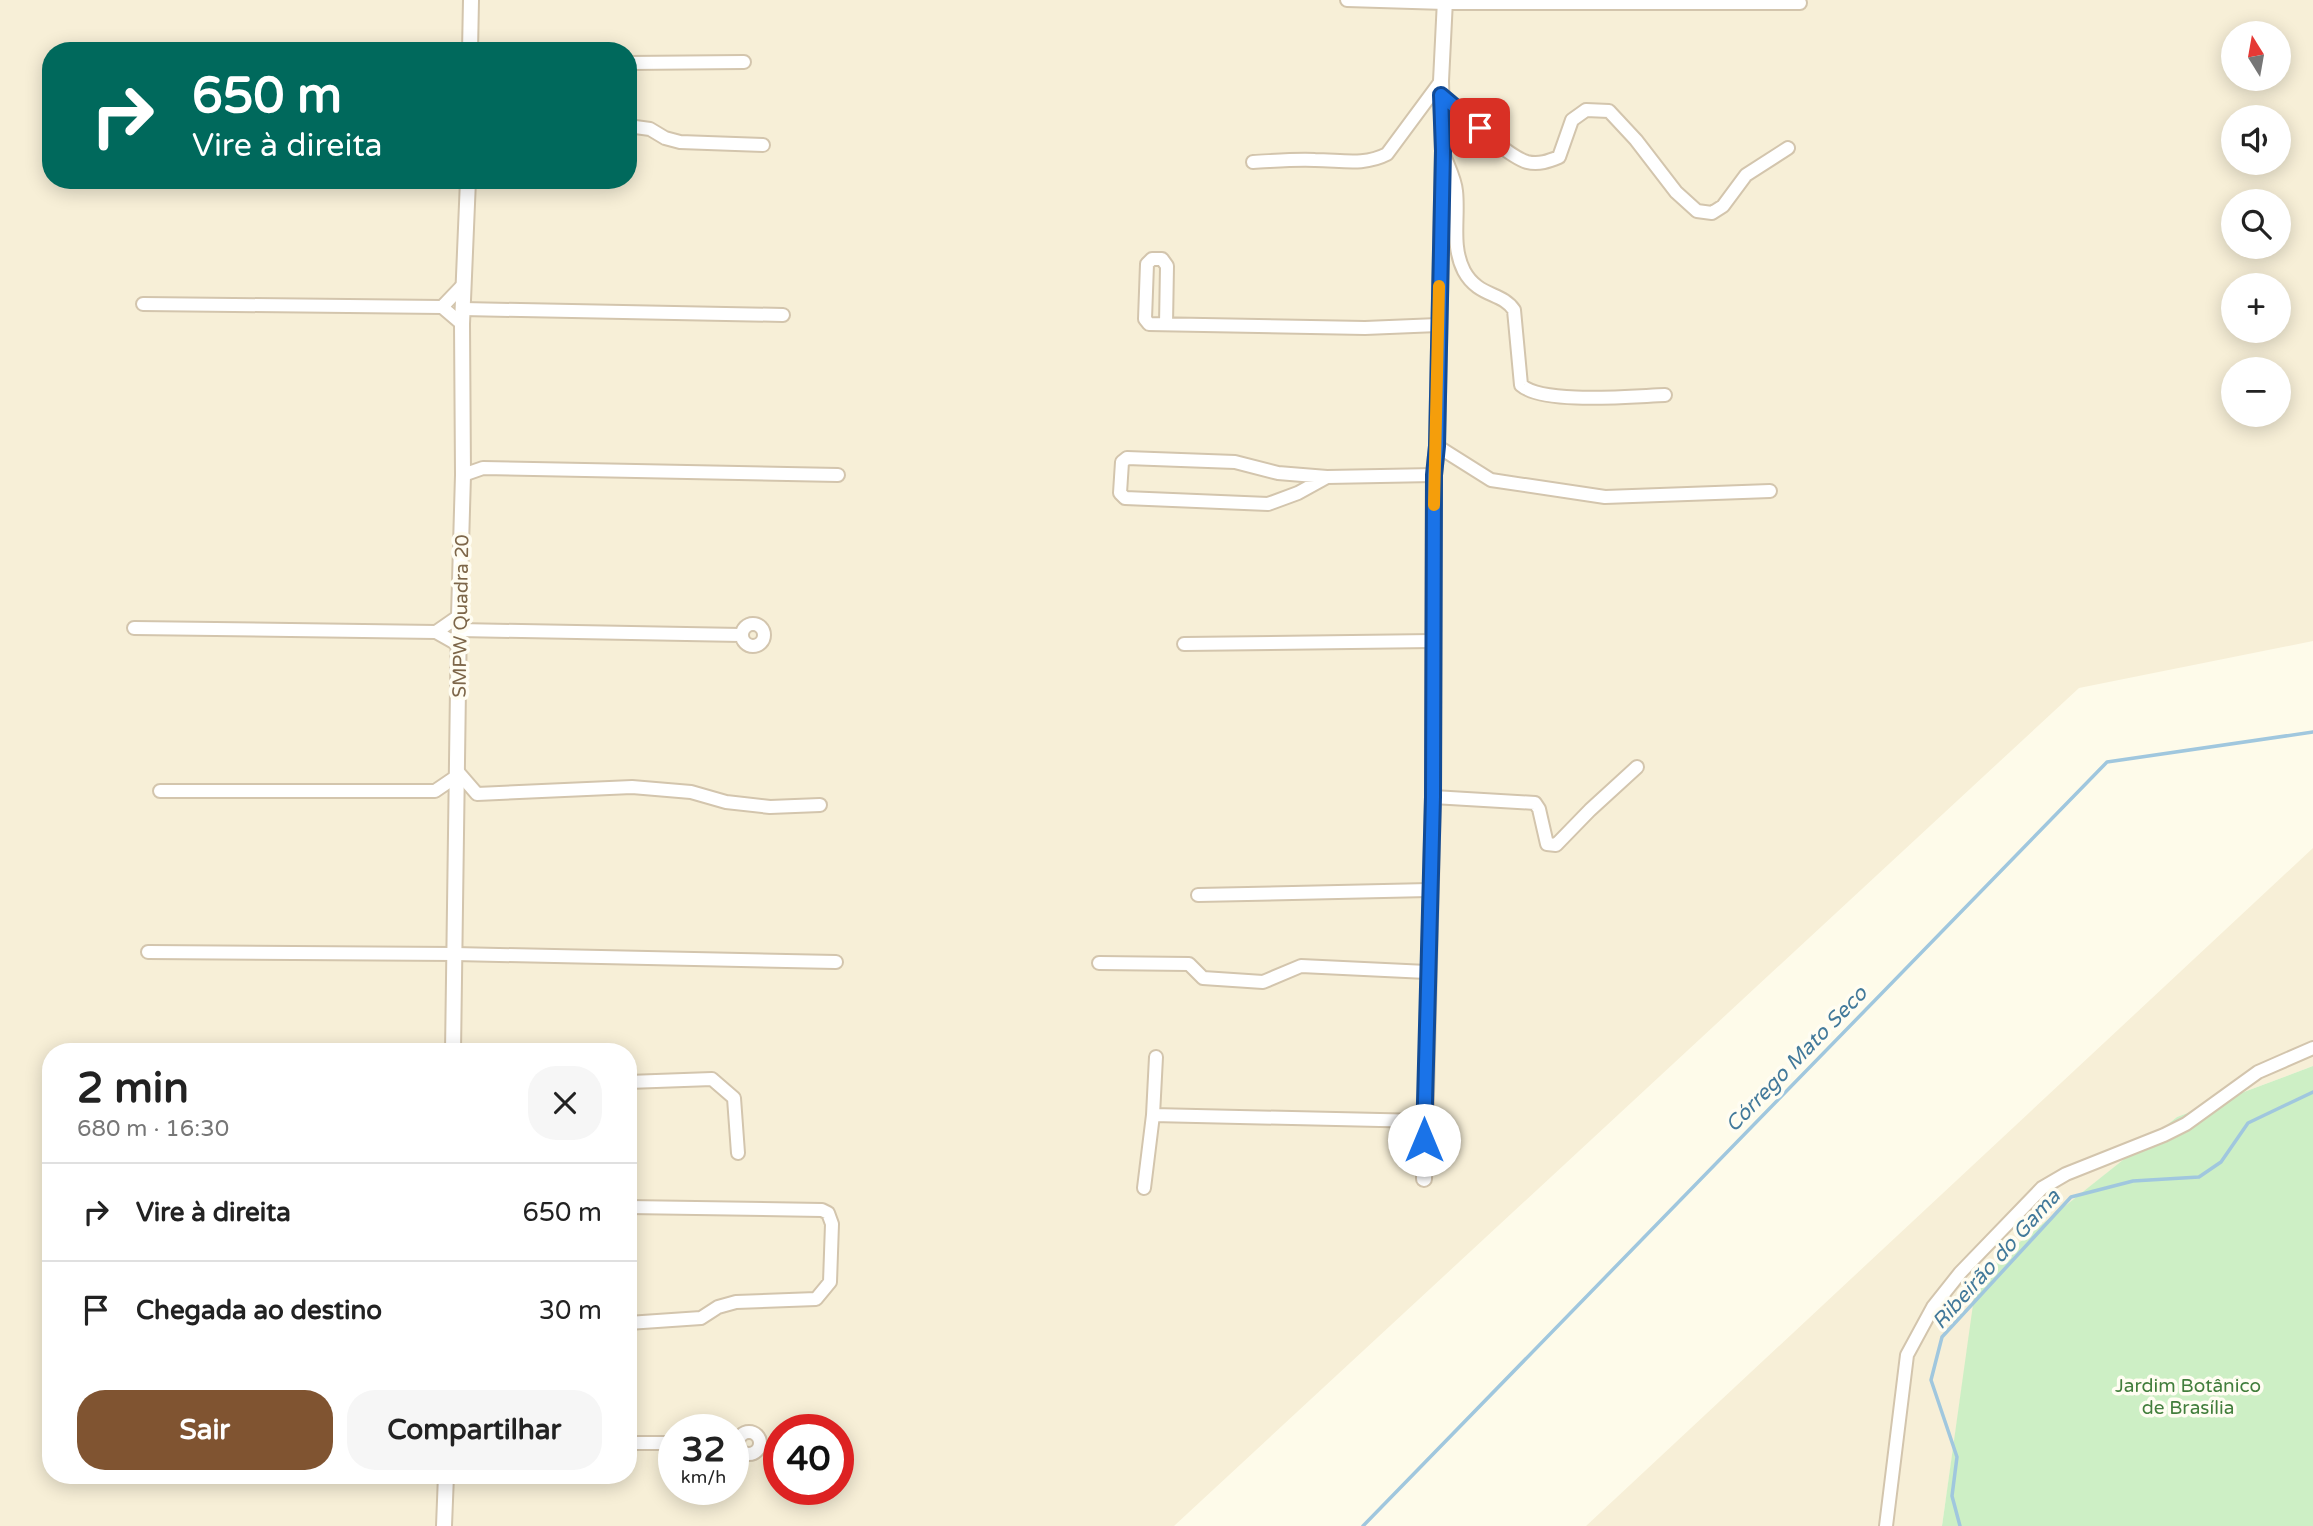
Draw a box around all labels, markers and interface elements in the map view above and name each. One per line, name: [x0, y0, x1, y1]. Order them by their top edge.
north arrow: [2221, 21, 2291, 91]
map controls: [2221, 21, 2291, 427]
text: 650 m: [192, 67, 342, 126]
icon: right: [77, 70, 168, 161]
pin: [1450, 98, 1510, 158]
button: sound: [2221, 105, 2291, 175]
icon: arrive: [1461, 109, 1499, 147]
text: Vire à direita: [192, 127, 383, 165]
button: search: [2221, 189, 2291, 259]
button: +: [2221, 273, 2291, 343]
button: −: [2221, 357, 2291, 427]
street label: SMPW Quadra 20: [449, 534, 473, 698]
water label: Córrego Mato Seco: [1720, 980, 1873, 1137]
text: 2 min: [77, 1063, 189, 1114]
button: close: [528, 1066, 602, 1140]
position arrow: [1387, 1103, 1461, 1177]
text: 680 m · 16:30: [77, 1115, 229, 1143]
water label: Ribeirão do Gama: [1927, 1184, 2066, 1334]
icon: right: [77, 1193, 115, 1231]
text: Vire à direita: [136, 1197, 291, 1228]
text: 650 m: [522, 1197, 602, 1228]
icon: arrive: [77, 1291, 115, 1329]
text: Chegada ao destino: [136, 1295, 382, 1326]
text: 30 m: [539, 1295, 602, 1326]
park label: Jardim Botânico de Brasília: [2115, 1375, 2261, 1419]
button: Sair: [77, 1390, 333, 1470]
button: Compartilhar: [347, 1390, 602, 1470]
speed limit sign: 40: [763, 1414, 854, 1505]
text: 32: [682, 1429, 725, 1471]
text: km/h: [681, 1466, 726, 1488]

